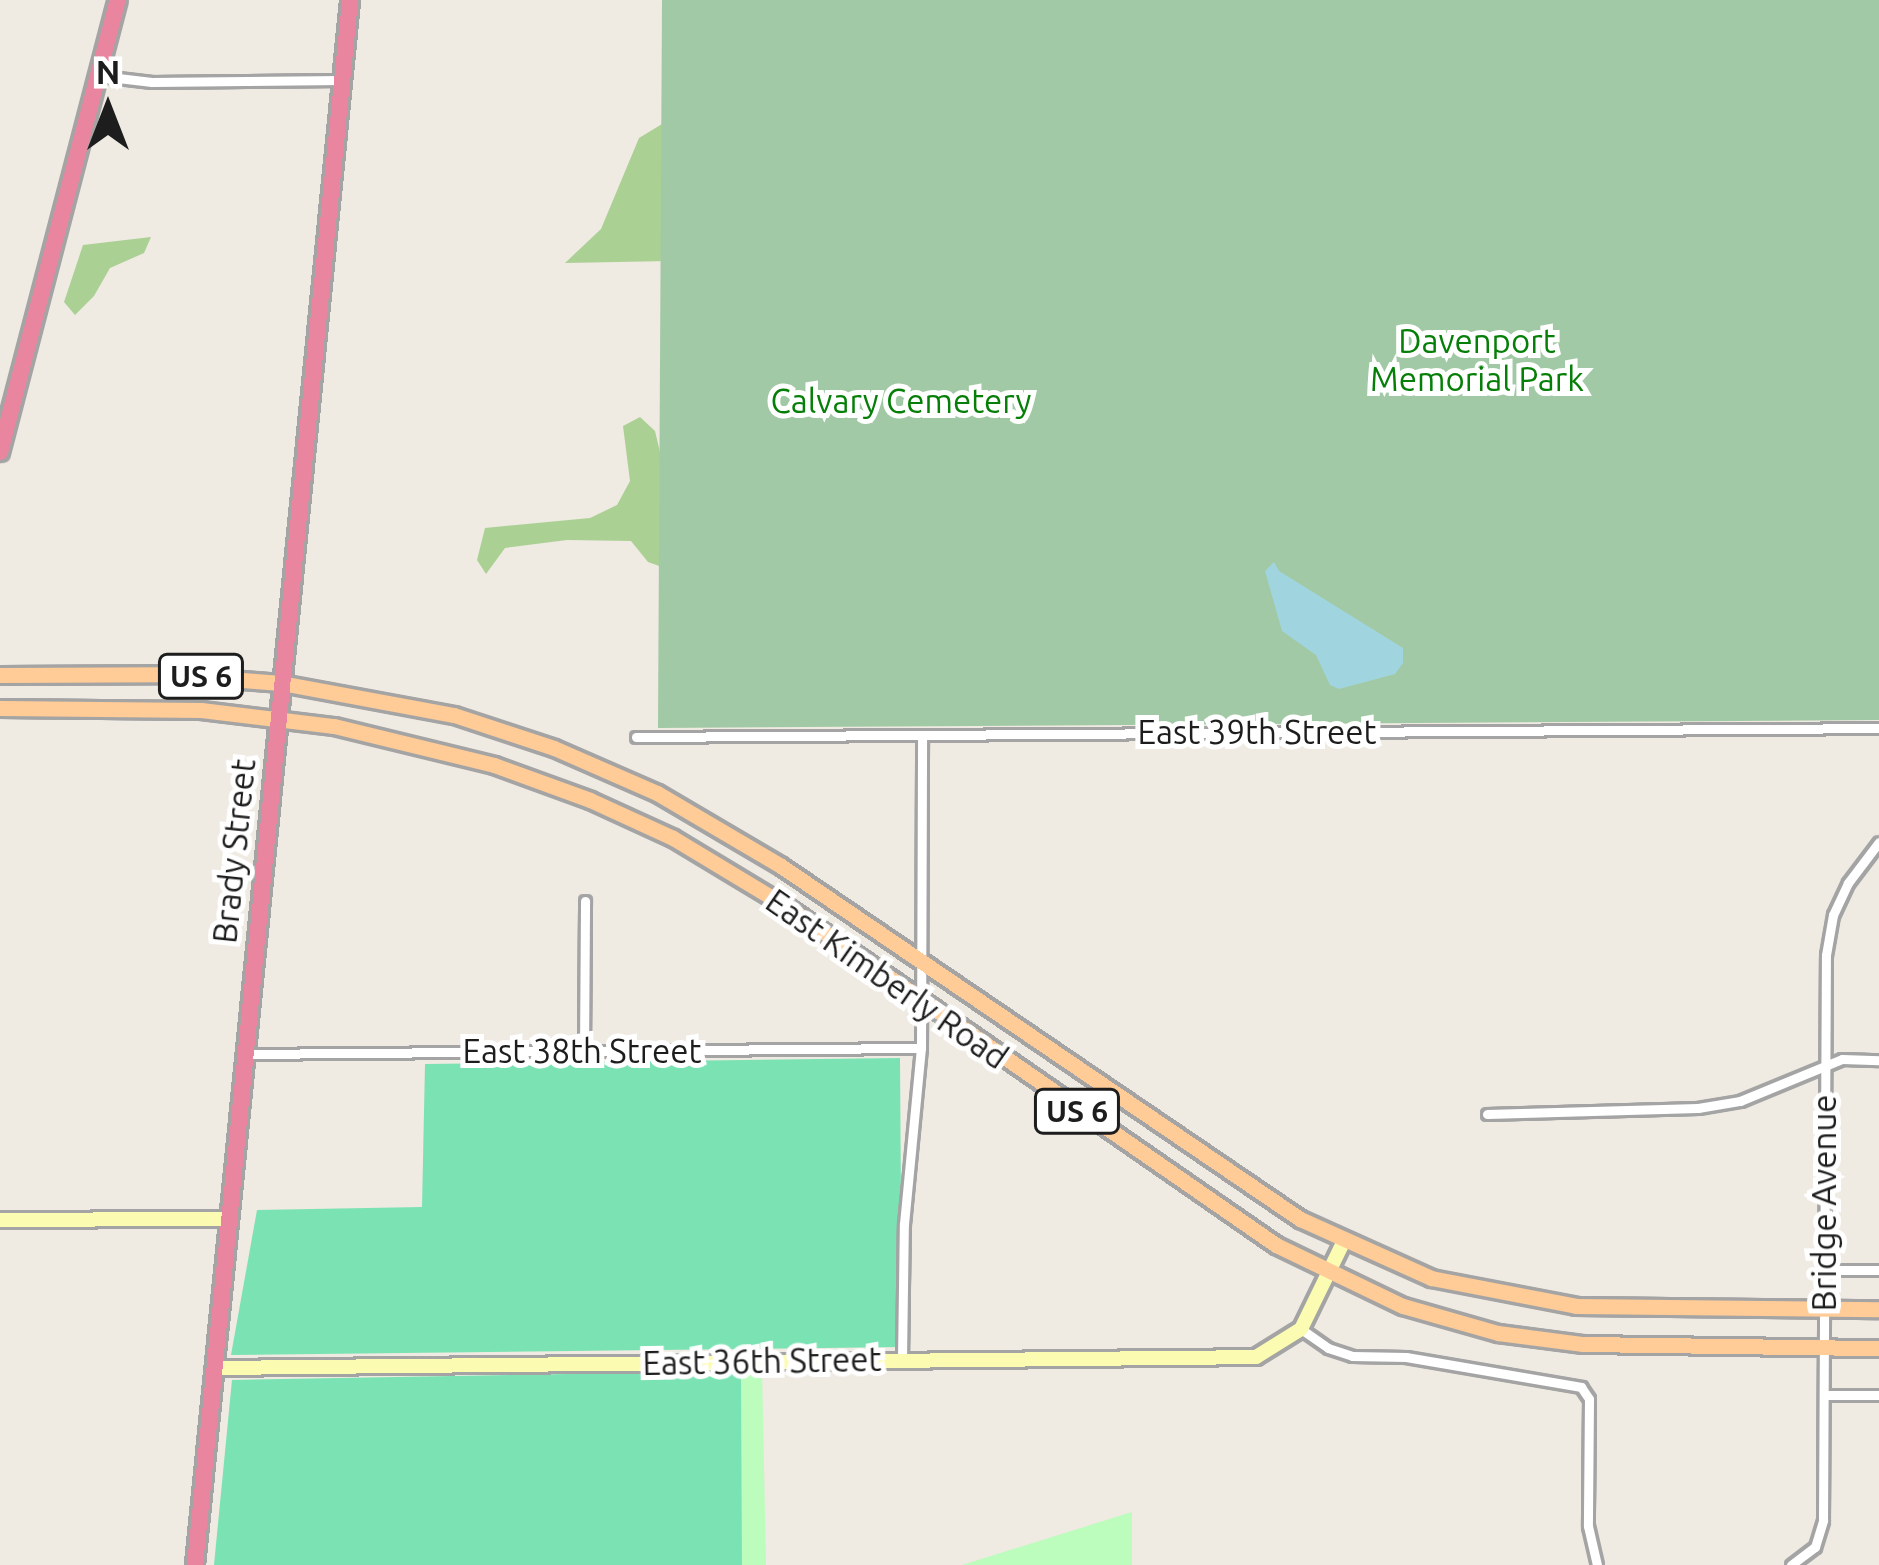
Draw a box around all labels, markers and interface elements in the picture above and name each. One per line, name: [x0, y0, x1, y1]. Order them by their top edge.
north arrow: [48, 48, 168, 168]
text: N: [96, 53, 120, 90]
park label: Davenport Memorial Park: [1370, 321, 1584, 399]
park label: Calvary Cemetery: [771, 381, 1031, 421]
road number: US 6: [156, 652, 246, 700]
street label: East 39th Street: [1137, 712, 1377, 752]
street label: Brady Street: [205, 757, 263, 945]
street label: East Kimberly Road: [759, 881, 1015, 1077]
street label: East 38th Street: [462, 1031, 702, 1071]
road number: US 6: [1032, 1087, 1122, 1135]
street label: Bridge Avenue: [1804, 1095, 1844, 1311]
street label: East 36th Street: [642, 1339, 882, 1383]

